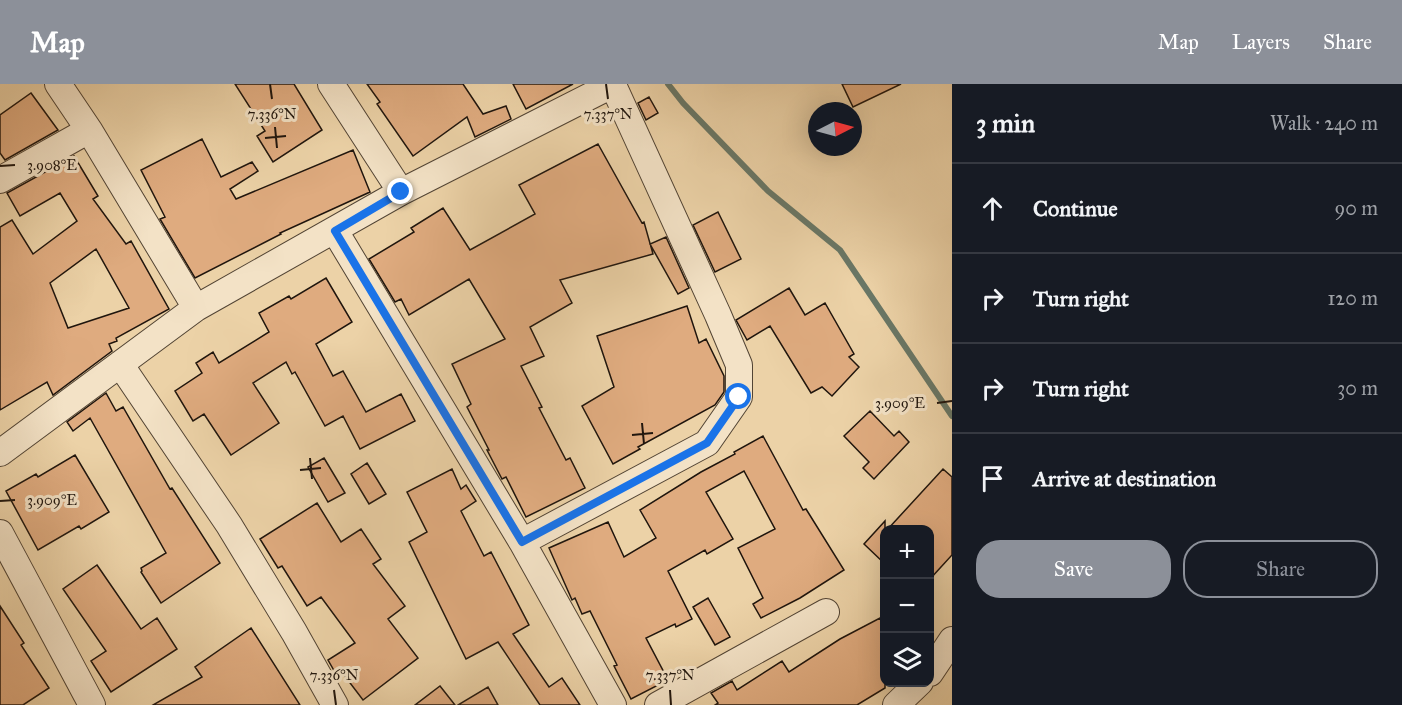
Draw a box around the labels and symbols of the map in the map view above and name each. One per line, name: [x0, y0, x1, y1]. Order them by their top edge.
north arrow: [808, 102, 862, 156]
text: 7.336°N: [248, 105, 297, 123]
text: 7.337°N: [583, 105, 633, 123]
text: 3.908°E: [27, 156, 77, 174]
route end: [387, 178, 413, 204]
route start: [725, 383, 751, 409]
text: 3.909°E: [875, 394, 925, 412]
text: 3.909°E: [27, 491, 77, 509]
text: 7.336°N: [310, 666, 359, 684]
text: 7.337°N: [645, 666, 695, 684]

